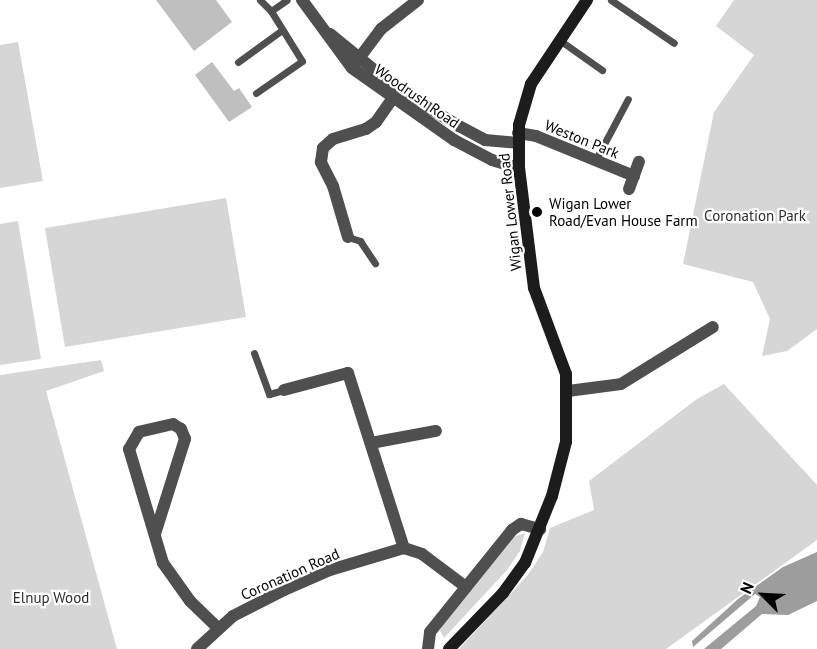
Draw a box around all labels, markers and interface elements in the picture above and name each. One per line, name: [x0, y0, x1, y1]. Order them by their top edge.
street label: Woodrush Road: [371, 60, 463, 132]
street label: Weston Park: [542, 116, 622, 162]
street label: Wigan Lower Road: [495, 152, 525, 272]
place label: Wigan Lower Road/Evan House Farm: [549, 194, 698, 229]
marker: Wigan Lower Road/Evan House Farm: [530, 205, 544, 219]
park label: Coronation Park: [704, 207, 806, 225]
street label: Coronation Road: [238, 544, 342, 604]
north arrow: [733, 565, 793, 625]
text: N: [735, 579, 758, 597]
park label: Elnup Wood: [13, 589, 89, 607]

